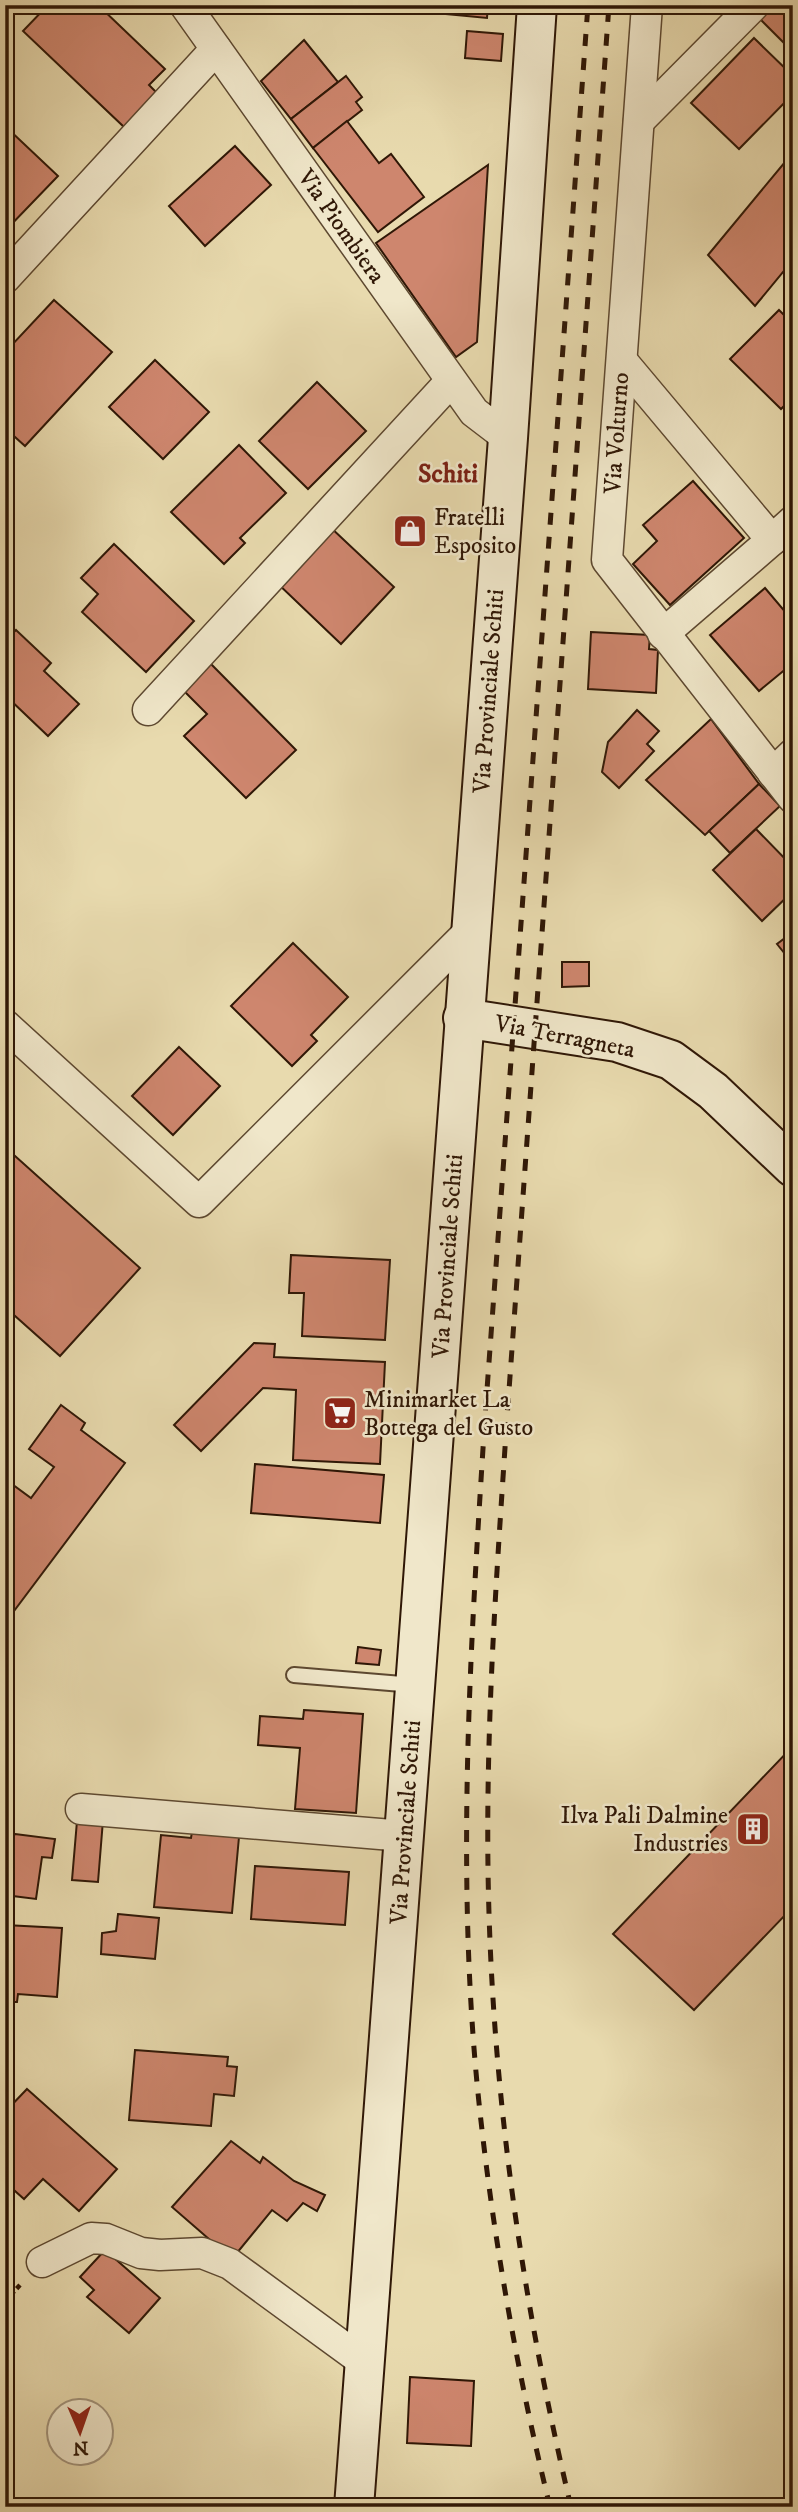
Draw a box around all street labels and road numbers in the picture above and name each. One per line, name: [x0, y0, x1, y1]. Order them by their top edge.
street label: Via Piombiera: [290, 163, 392, 290]
street label: Via Volturno: [598, 371, 636, 496]
street label: Via Provinciale Schiti: [467, 588, 511, 795]
street label: Via Terragneta: [491, 1008, 638, 1065]
street label: Via Provinciale Schiti: [426, 1153, 470, 1360]
street label: Via Provinciale Schiti: [384, 1719, 428, 1926]

